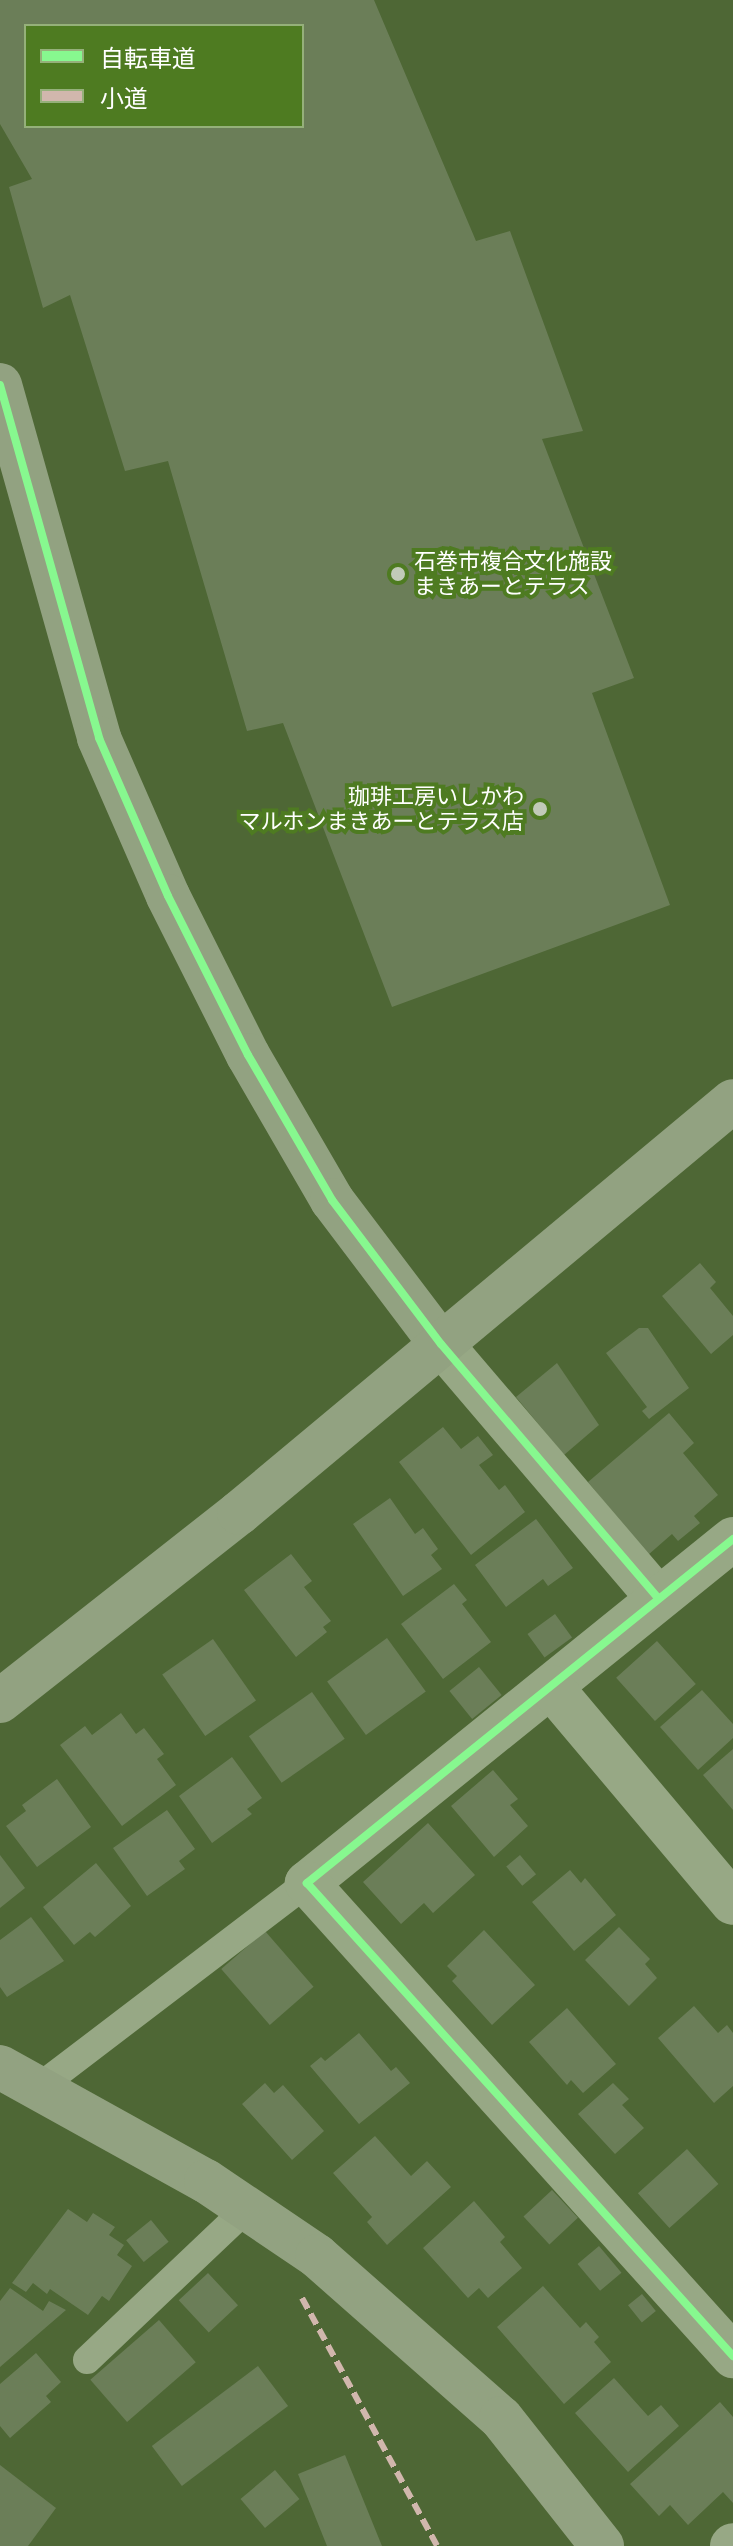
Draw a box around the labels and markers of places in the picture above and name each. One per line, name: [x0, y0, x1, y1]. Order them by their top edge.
place label: 石巻市複合文化施設 まきあーとテラス: [414, 548, 612, 600]
marker: 石巻市複合文化施設 まきあーとテラス: [389, 565, 407, 583]
place label: 珈琲工房いしかわ マルホンまきあーとテラス店: [238, 783, 524, 834]
marker: 珈琲工房いしかわ マルホンまきあーとテラス店: [531, 800, 549, 818]

